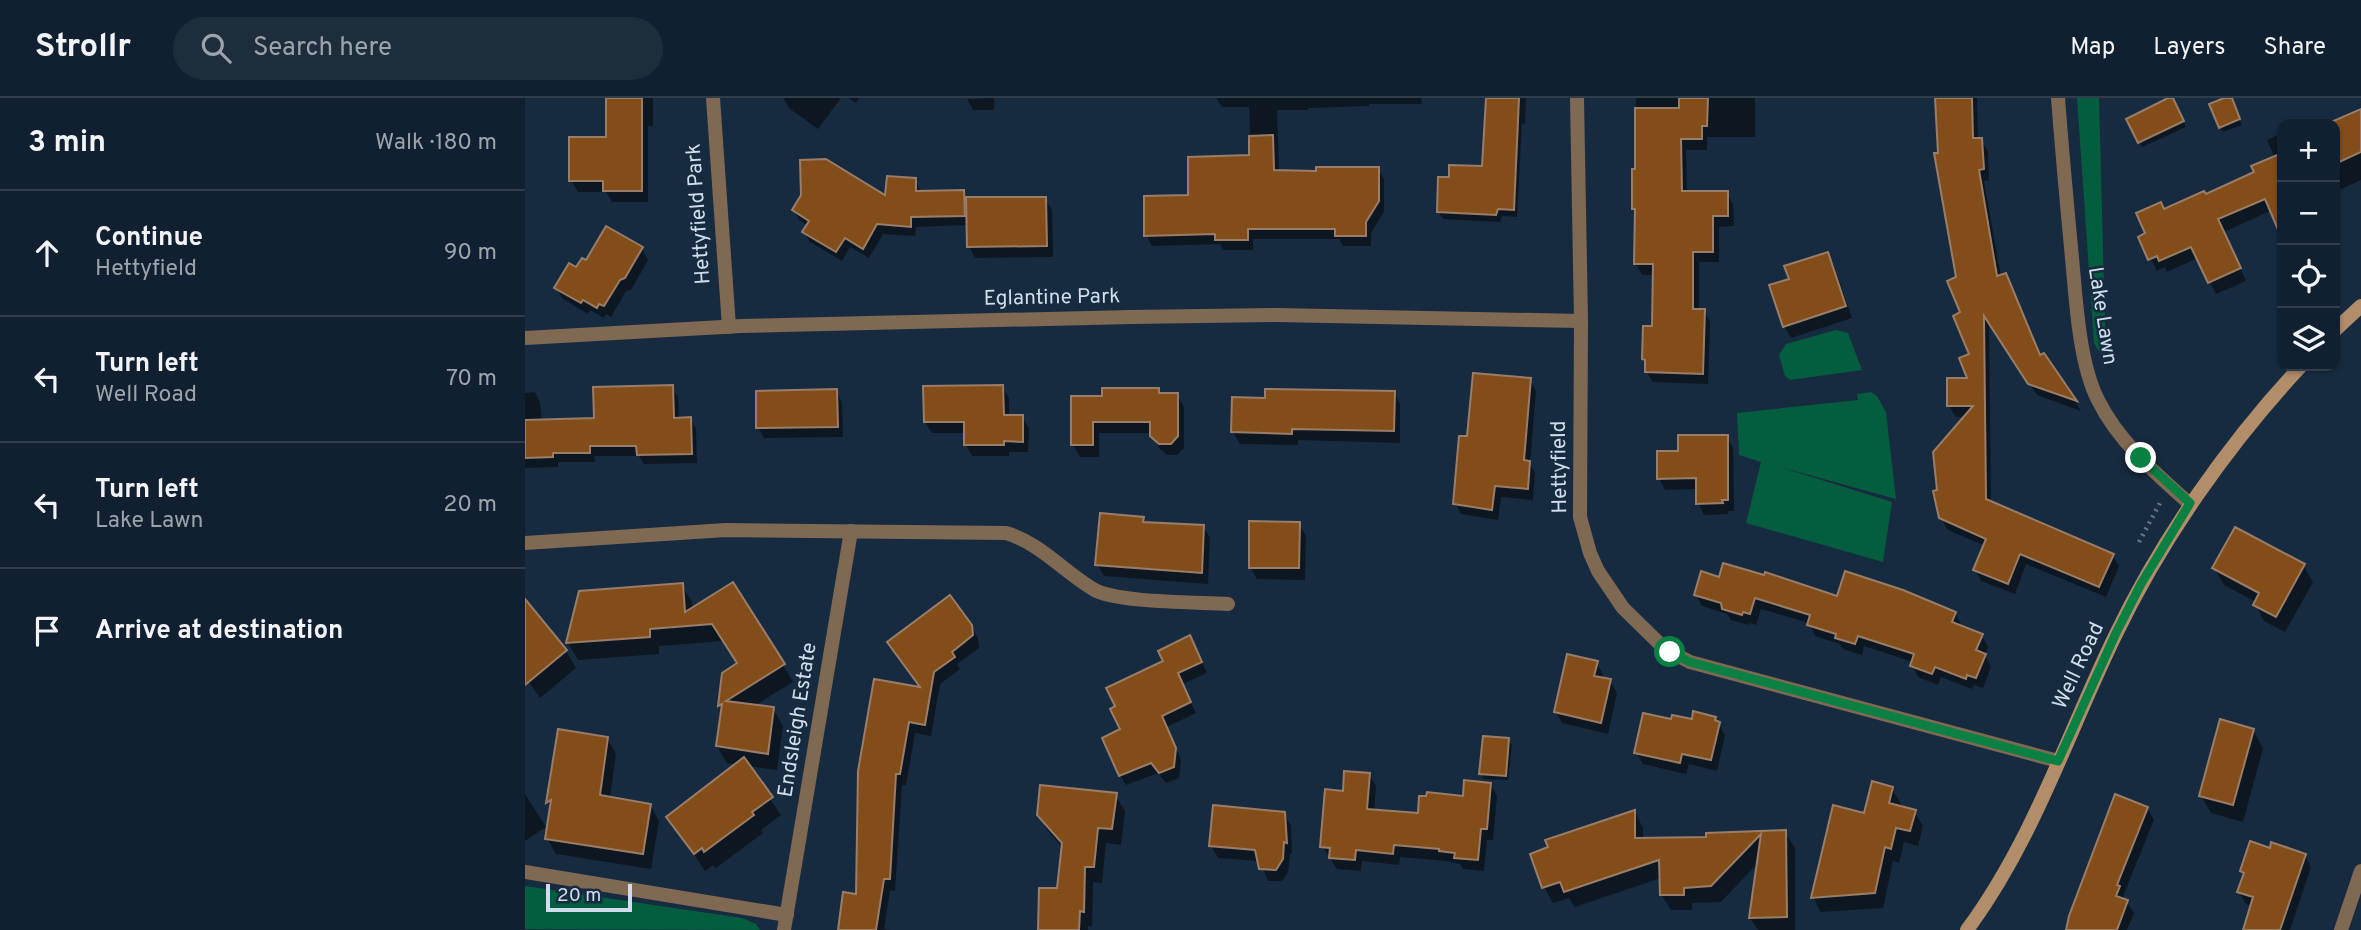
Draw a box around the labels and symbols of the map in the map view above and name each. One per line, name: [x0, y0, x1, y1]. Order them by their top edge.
street label: Hettyfield Park: [681, 143, 717, 285]
street label: Lake Lawn: [2081, 265, 2123, 367]
street label: Eglantine Park: [983, 283, 1121, 313]
street label: Hettyfield: [1546, 420, 1574, 514]
route end: [2125, 442, 2156, 473]
street label: Well Road: [2047, 618, 2111, 714]
route start: [1654, 636, 1685, 667]
street label: Endsleigh Estate: [772, 641, 824, 799]
scale bar: [546, 881, 632, 913]

